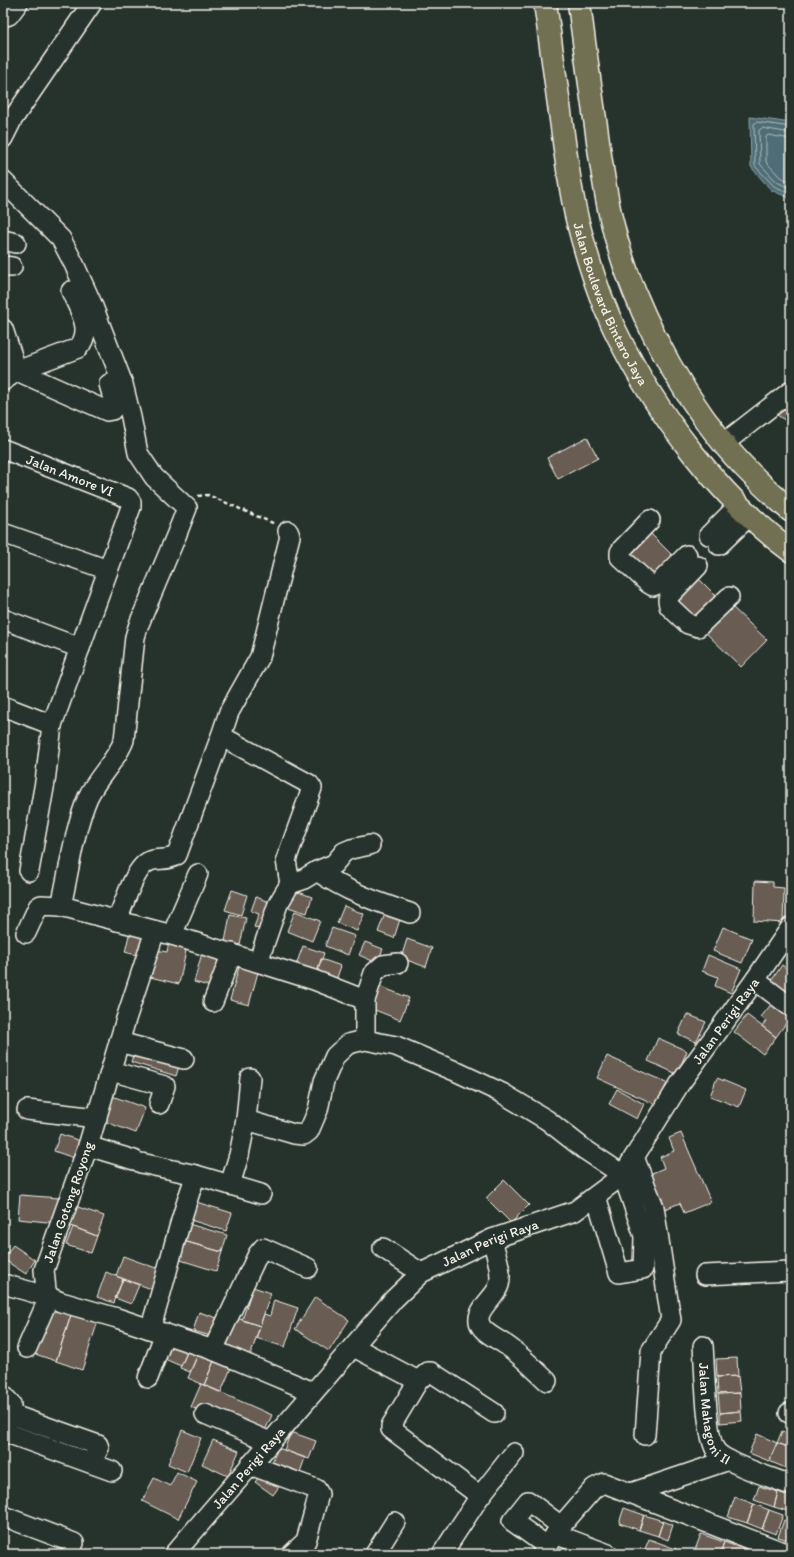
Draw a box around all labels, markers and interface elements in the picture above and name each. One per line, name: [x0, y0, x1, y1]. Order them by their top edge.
street label: Jalan Boulevard Bintaro Jaya: [569, 221, 651, 389]
street label: Jalan Amore VI: [24, 451, 116, 500]
street label: Jalan Perigi Raya: [689, 974, 763, 1068]
street label: Jalan Gotong Royong: [40, 1139, 97, 1265]
street label: Jalan Perigi Raya: [439, 1216, 541, 1271]
street label: Jalan Mahagoni II: [695, 1362, 733, 1468]
street label: Jalan Perigi Raya: [209, 1423, 289, 1512]

